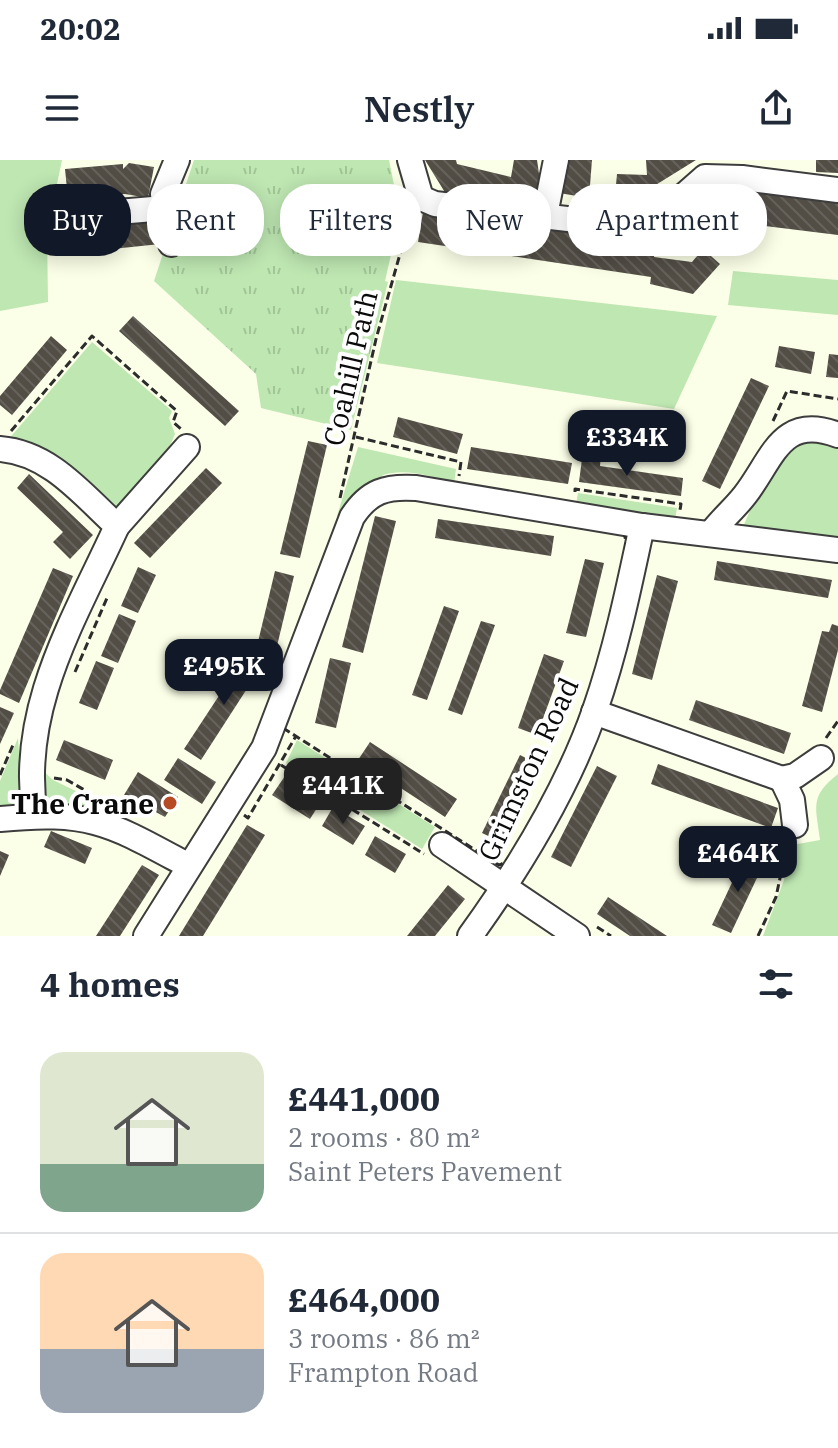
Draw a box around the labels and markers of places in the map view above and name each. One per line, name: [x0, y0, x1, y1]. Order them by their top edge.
pin: £334K: [571, 410, 683, 478]
pin: £495K: [168, 639, 280, 707]
pin: £441K: [287, 758, 399, 826]
place label: The Crane: [11, 785, 154, 822]
marker: The Crane: [161, 794, 179, 812]
pin: £464K: [682, 826, 794, 894]

